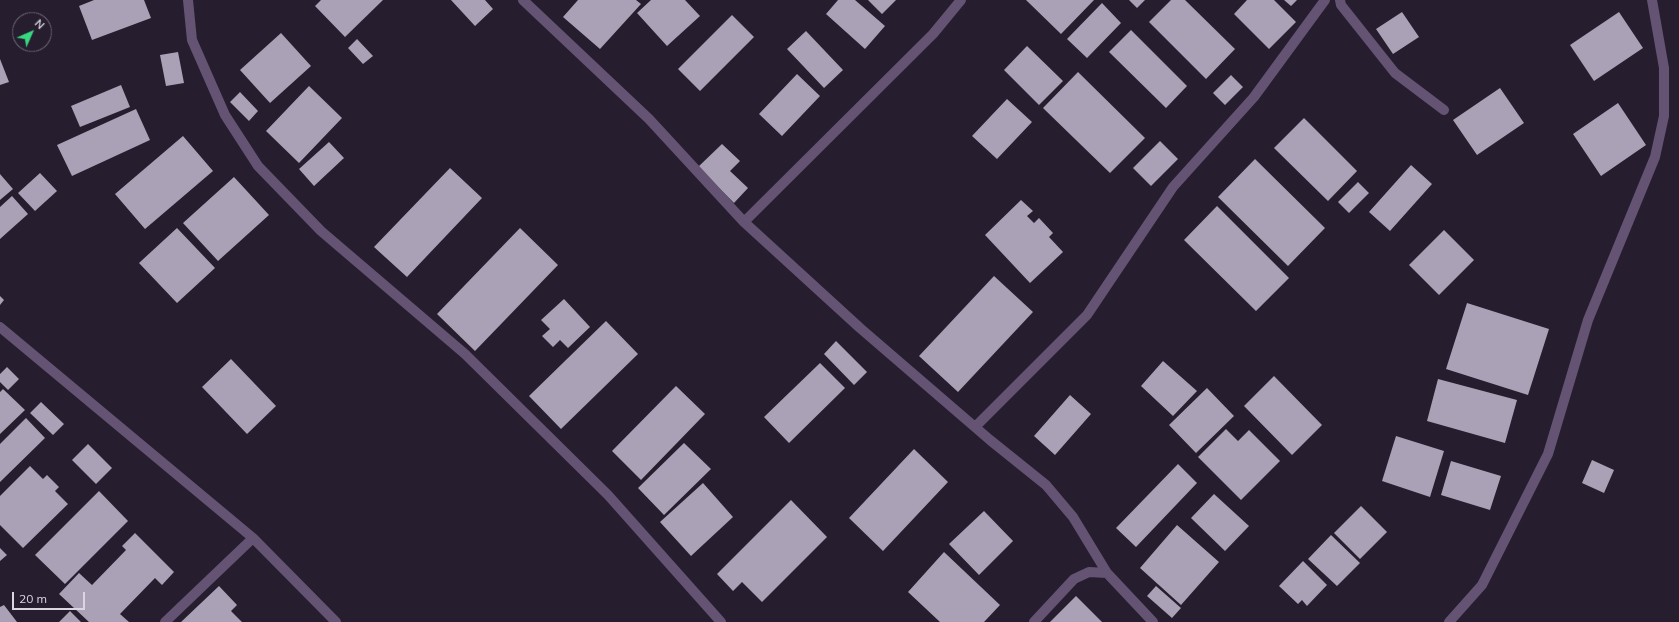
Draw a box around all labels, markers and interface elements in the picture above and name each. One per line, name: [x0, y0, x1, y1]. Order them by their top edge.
north arrow: [12, 12, 52, 52]
text: N: [32, 16, 48, 32]
scale bar: [14, 584, 87, 610]
text: 20 m: [19, 591, 47, 606]

